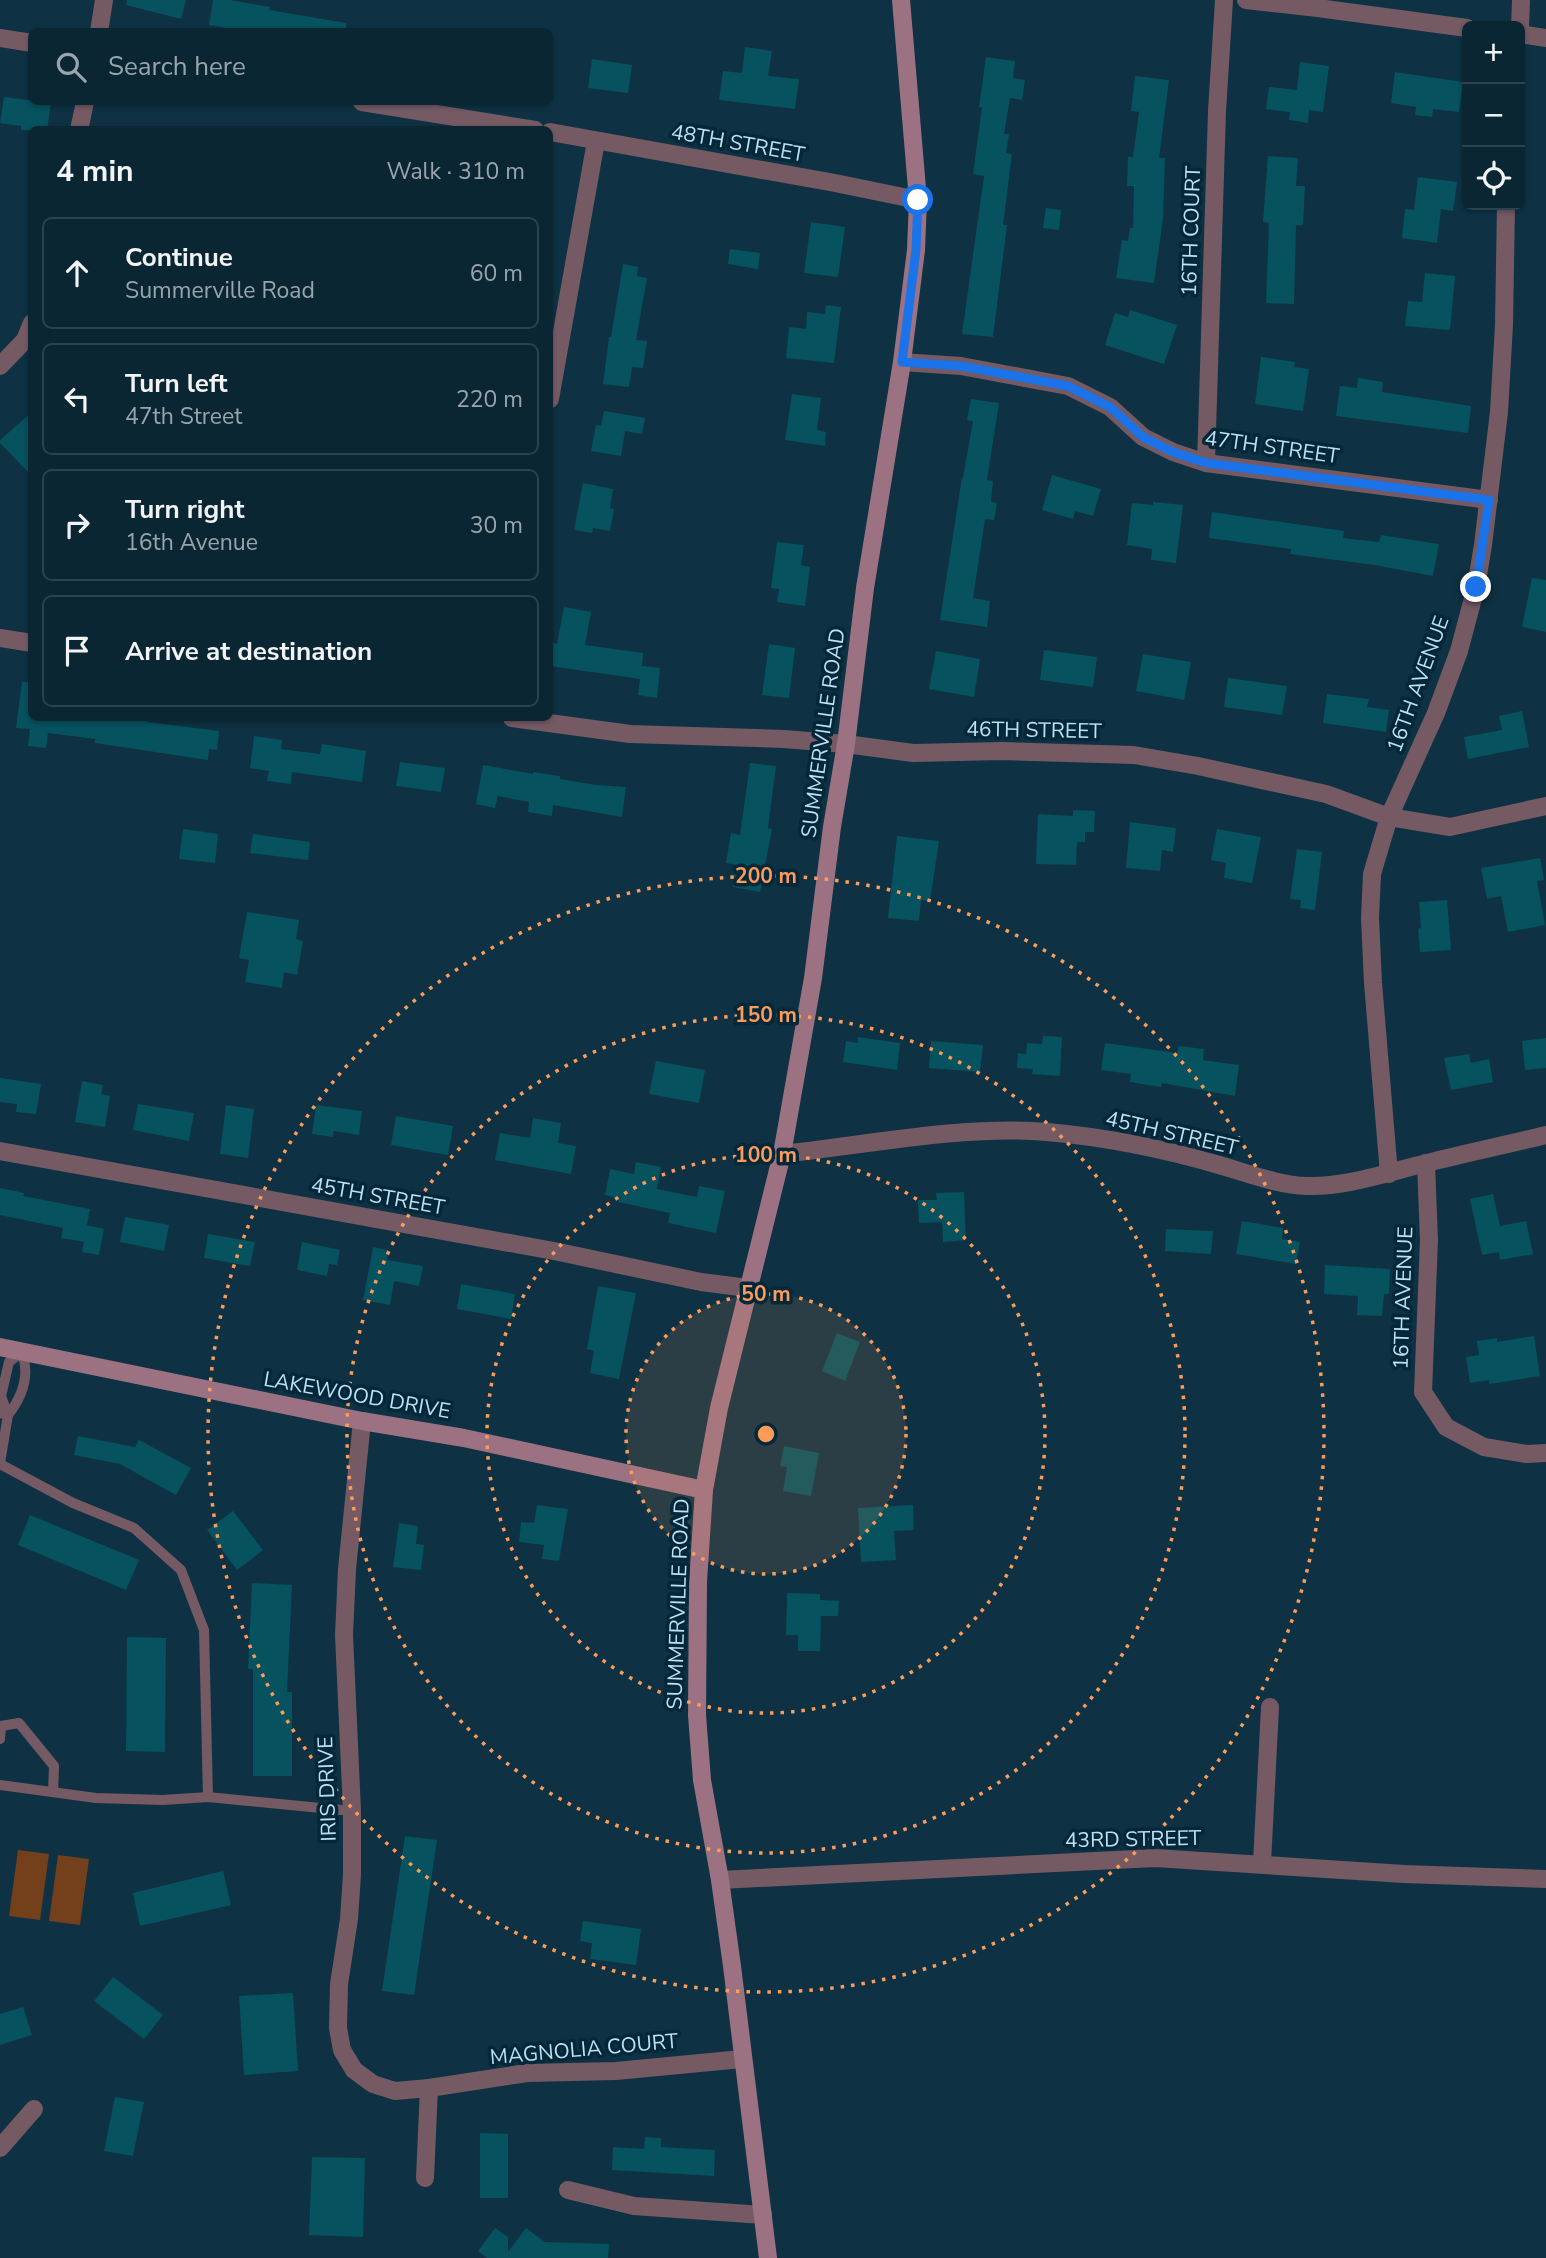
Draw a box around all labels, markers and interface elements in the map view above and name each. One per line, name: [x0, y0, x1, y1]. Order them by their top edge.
map controls: [1462, 21, 1525, 210]
button: +: [1462, 21, 1525, 84]
search box: [28, 28, 553, 105]
icon: search: [52, 48, 90, 86]
text: Search here: [108, 49, 246, 84]
button: −: [1462, 84, 1525, 147]
street label: 48TH STREET: [669, 117, 807, 169]
button: locate: [1462, 147, 1525, 210]
text: 4 min: [56, 151, 134, 192]
text: Walk · 310 m: [386, 156, 525, 187]
street label: 16TH COURT: [1175, 165, 1207, 297]
route start: [902, 184, 933, 215]
text: Continue: [125, 240, 233, 275]
icon: ahead: [58, 254, 96, 292]
text: 60 m: [470, 258, 523, 289]
text: Summerville Road: [125, 275, 315, 306]
text: Turn left: [125, 366, 228, 401]
icon: left: [58, 380, 96, 418]
text: 220 m: [456, 384, 523, 415]
text: 47th Street: [125, 401, 242, 432]
street label: 47TH STREET: [1203, 424, 1341, 470]
text: Turn right: [125, 492, 244, 527]
icon: right: [58, 506, 96, 544]
text: 30 m: [470, 510, 523, 541]
text: 16th Avenue: [125, 527, 258, 558]
route end: [1460, 571, 1491, 602]
street label: 16TH AVENUE: [1380, 612, 1456, 756]
street label: SUMMERVILLE ROAD: [794, 627, 852, 839]
icon: arrive: [58, 632, 96, 670]
text: Arrive at destination: [125, 634, 372, 669]
street label: 46TH STREET: [966, 715, 1102, 745]
text: 200 m: [735, 862, 797, 890]
text: 150 m: [735, 1001, 797, 1029]
street label: 45TH STREET: [1103, 1104, 1241, 1162]
text: 100 m: [735, 1141, 797, 1169]
street label: 45TH STREET: [309, 1170, 447, 1222]
street label: 16TH AVENUE: [1387, 1226, 1419, 1370]
text: 50 m: [741, 1280, 791, 1308]
street label: LAKEWOOD DRIVE: [261, 1365, 453, 1425]
centre of rings: [754, 1422, 778, 1446]
street label: SUMMERVILLE ROAD: [660, 1498, 696, 1710]
street label: IRIS DRIVE: [311, 1736, 343, 1842]
street label: 43RD STREET: [1065, 1824, 1202, 1854]
street label: MAGNOLIA COURT: [489, 2027, 680, 2071]

